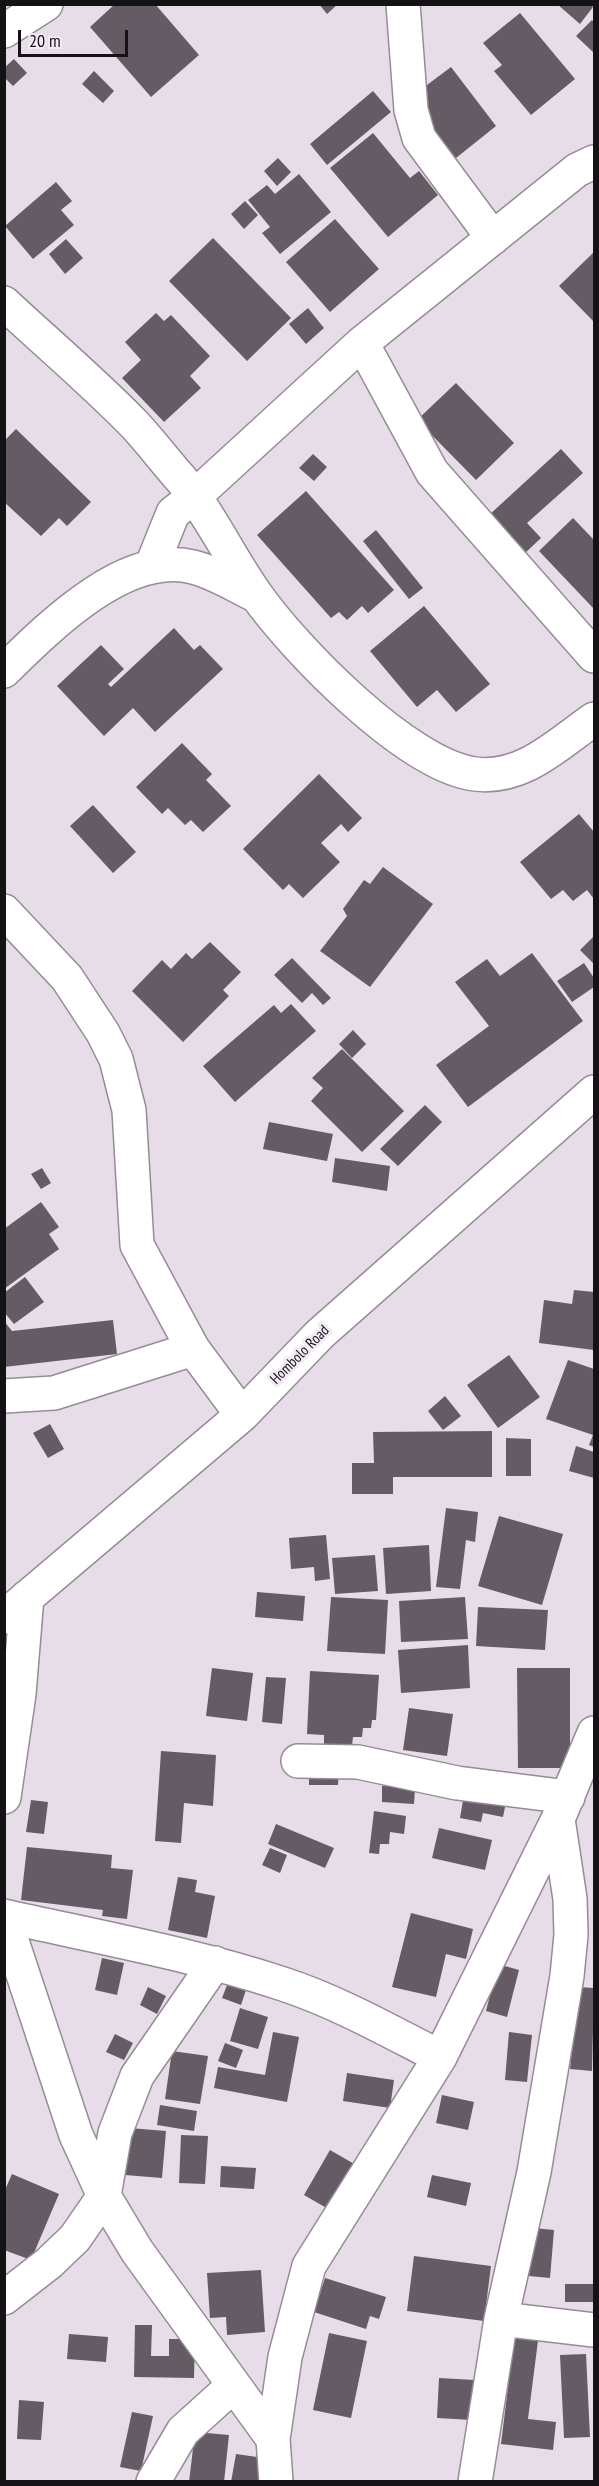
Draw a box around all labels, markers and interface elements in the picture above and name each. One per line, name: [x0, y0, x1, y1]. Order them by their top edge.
scale bar: [21, 18, 130, 56]
text: 20 m: [29, 29, 61, 52]
street label: Hombolo Road: [267, 1322, 333, 1388]

